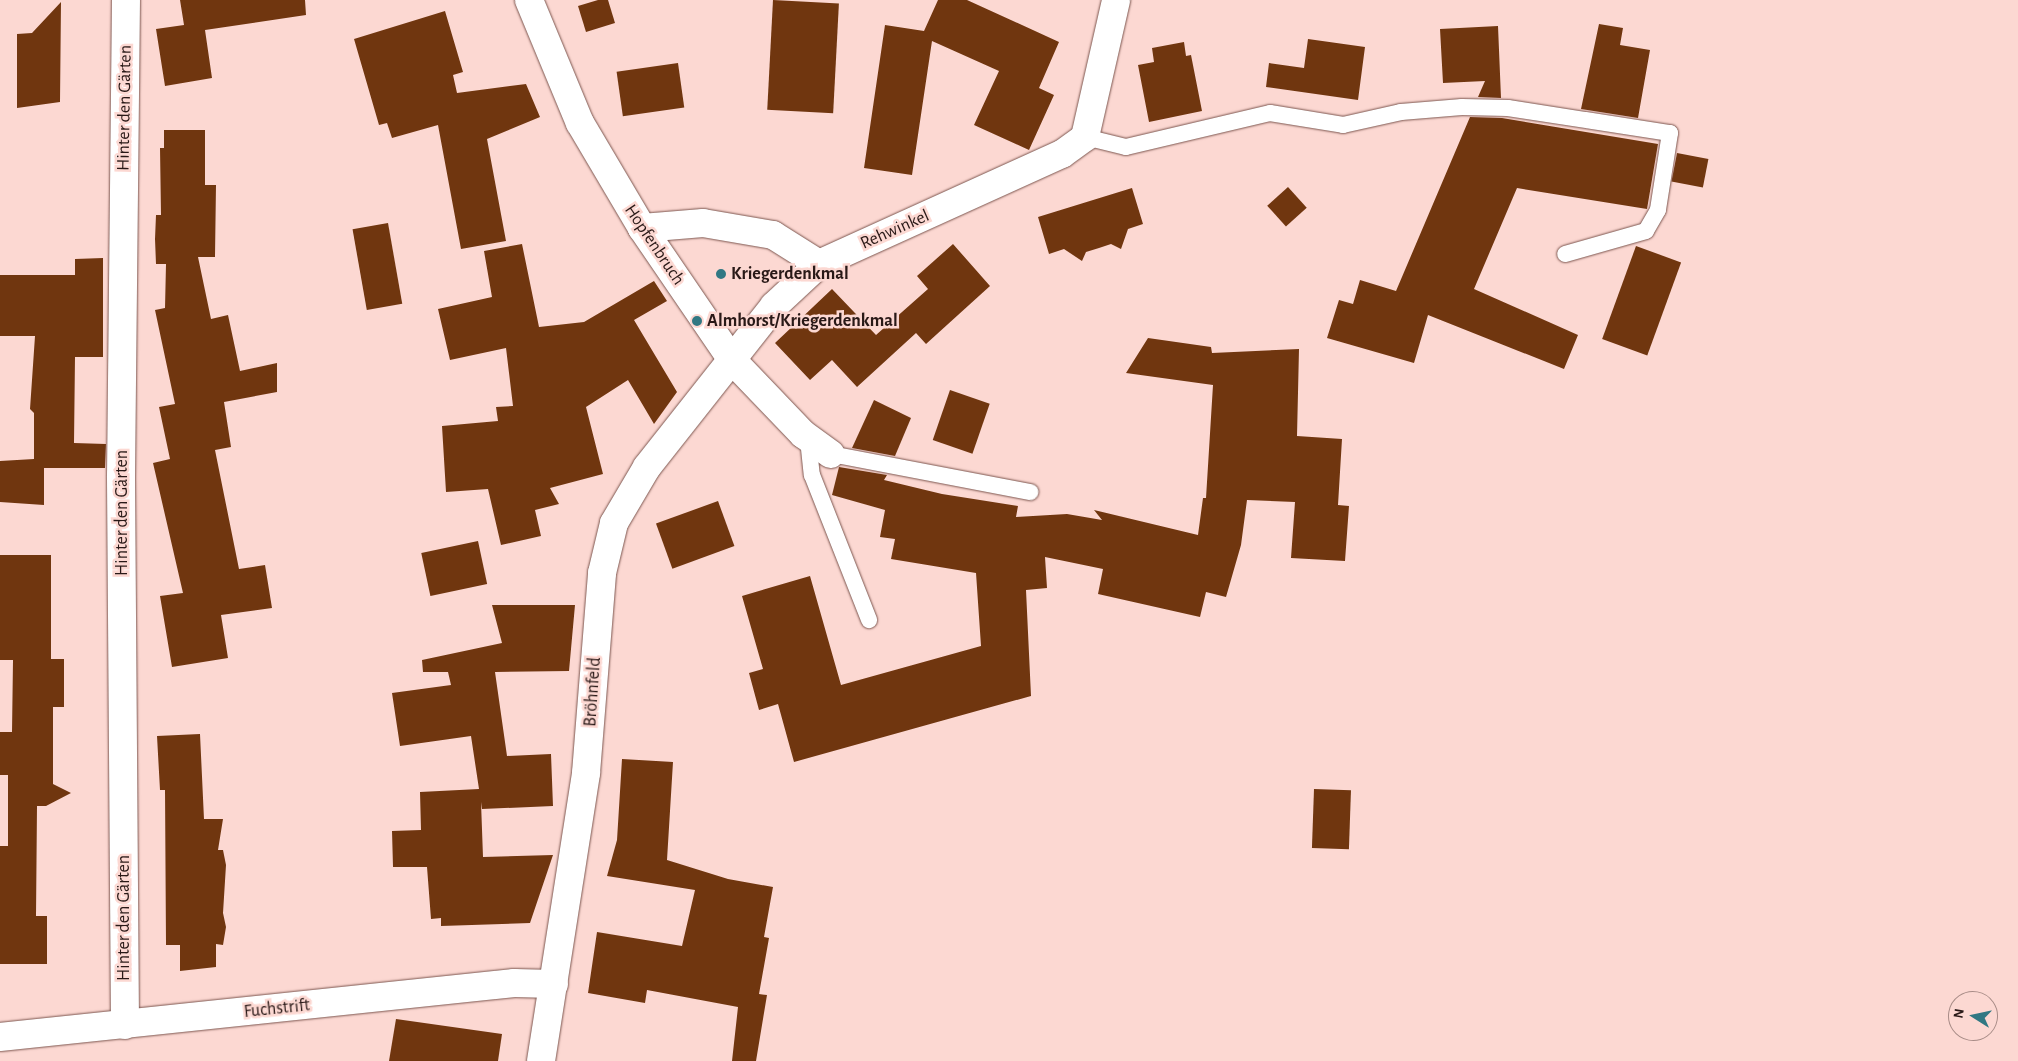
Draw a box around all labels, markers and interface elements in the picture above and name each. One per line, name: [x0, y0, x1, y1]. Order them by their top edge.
street label: Hinter den Gärten: [113, 45, 137, 171]
street label: Hopfenbruch: [619, 201, 689, 289]
street label: Rehwinkel: [857, 205, 933, 255]
place label: Kriegerdenkmal: [731, 263, 849, 285]
marker: Kriegerdenkmal: [715, 268, 727, 280]
place label: Almhorst/Kriegerdenkmal: [707, 310, 898, 332]
marker: Almhorst/Kriegerdenkmal: [691, 315, 703, 327]
street label: Hinter den Gärten: [111, 450, 133, 576]
street label: Bröhnfeld: [580, 657, 606, 727]
street label: Hinter den Gärten: [113, 855, 135, 981]
north arrow: [1948, 991, 1998, 1041]
street label: Fuchstrift: [243, 995, 311, 1023]
text: N: [1951, 1008, 1967, 1020]

